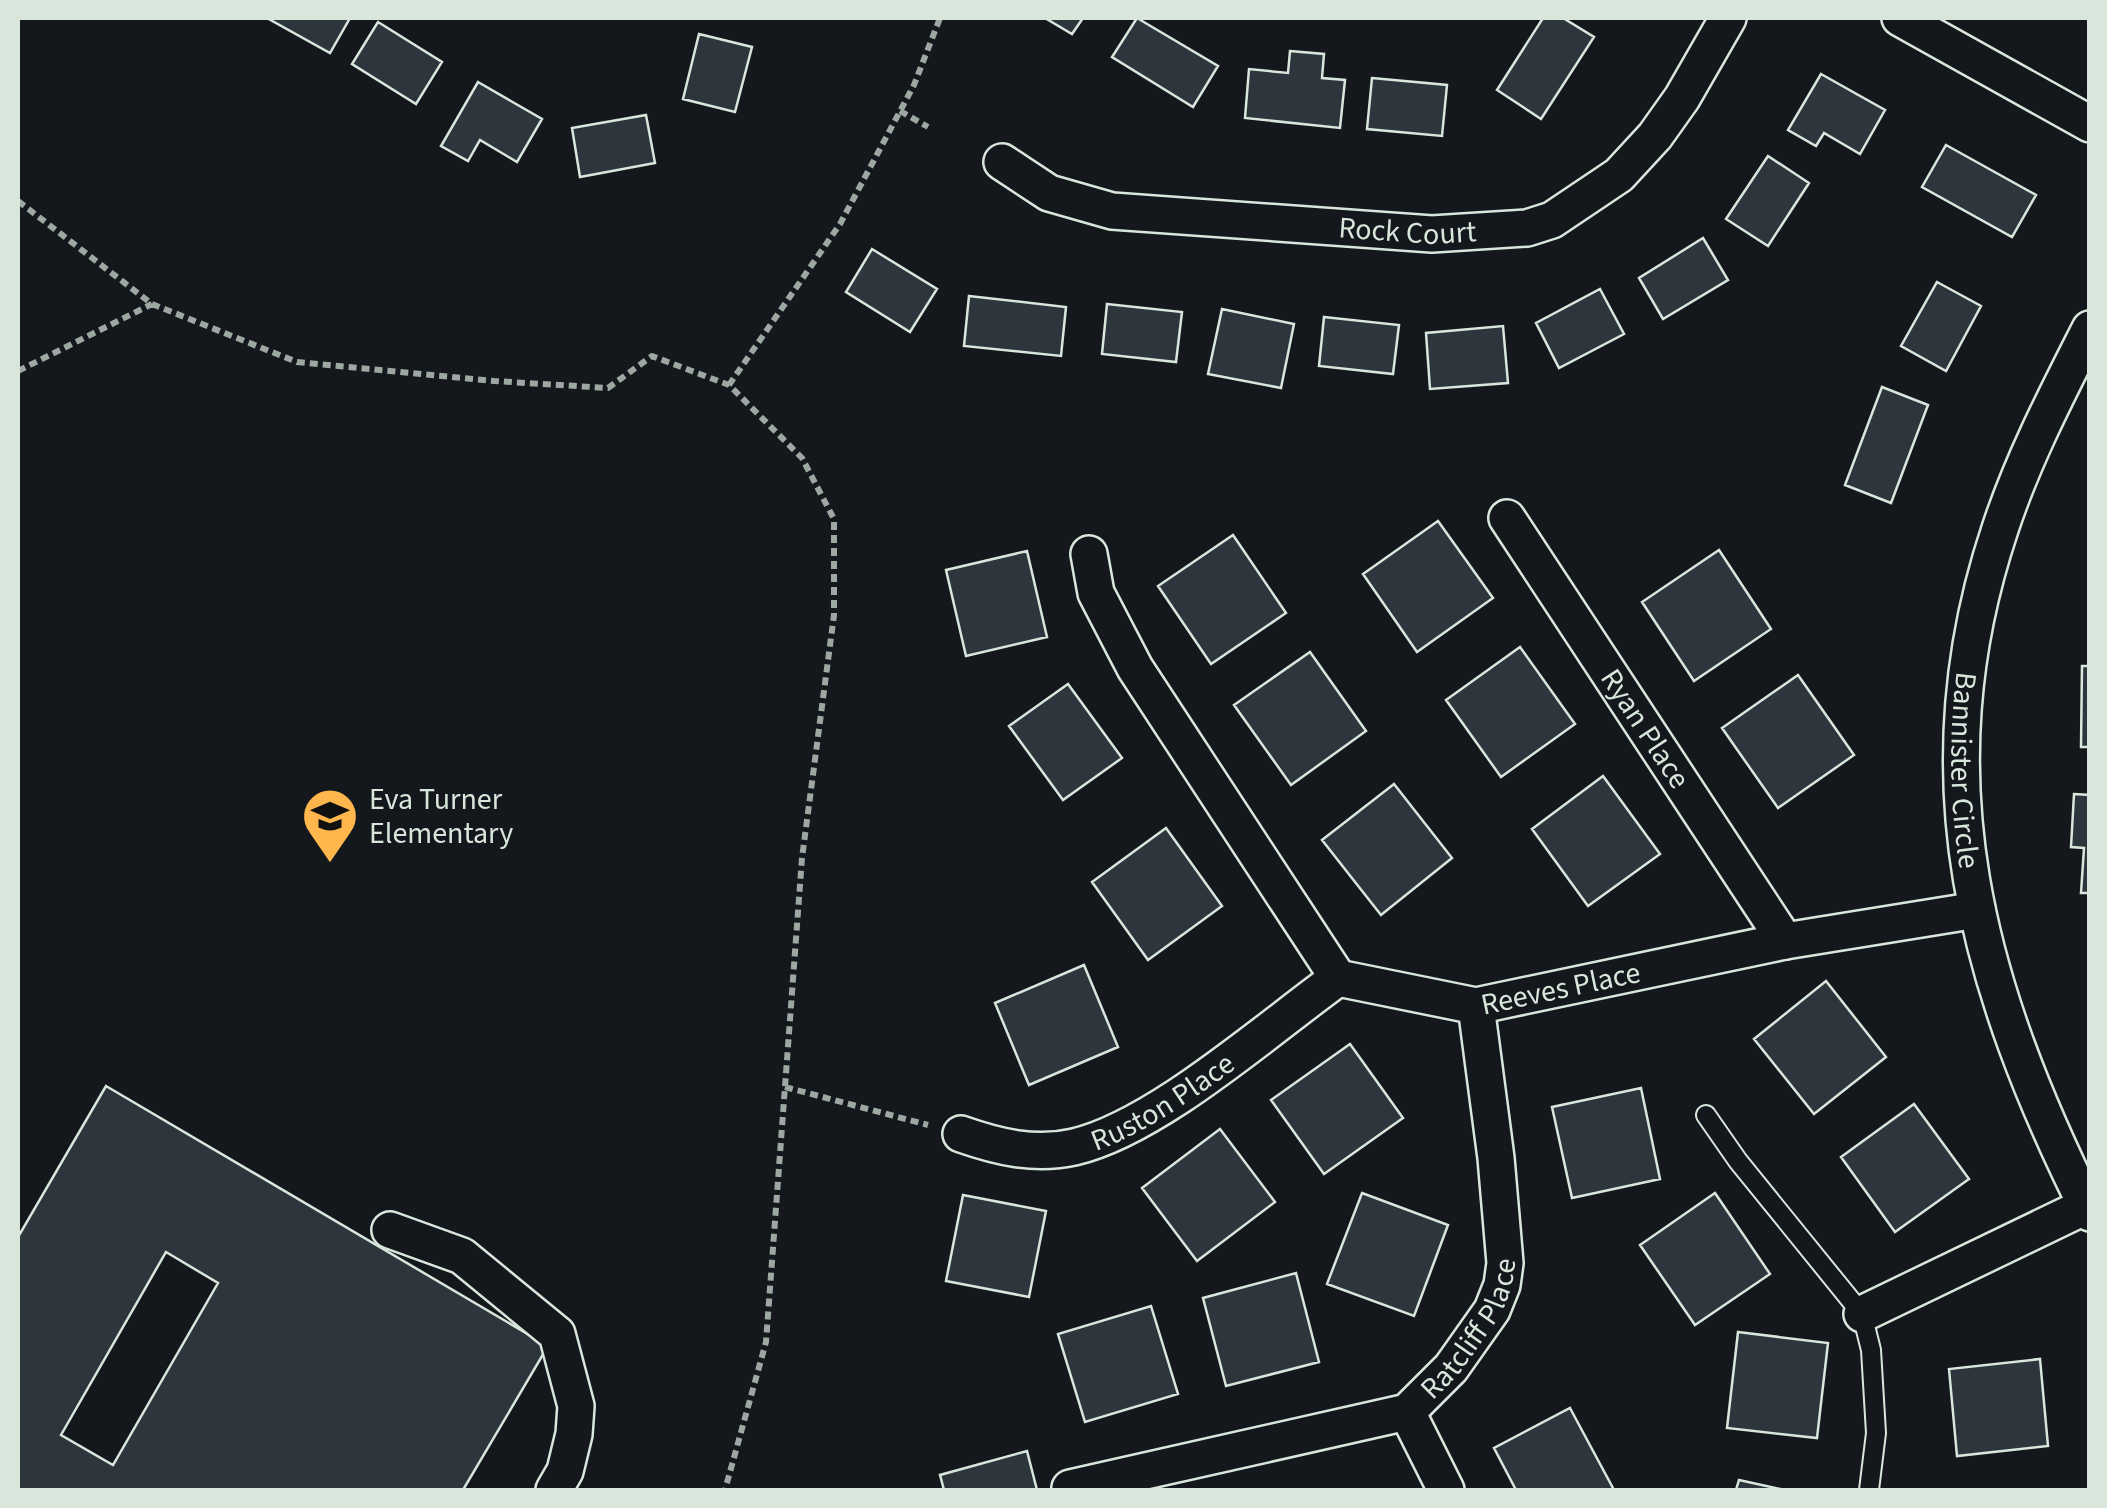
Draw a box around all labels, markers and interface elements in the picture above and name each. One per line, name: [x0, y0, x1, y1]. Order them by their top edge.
street label: Rock Court: [1337, 206, 1478, 256]
street label: Ryan Place: [1590, 660, 1701, 797]
street label: Bannister Circle: [1940, 670, 1991, 871]
place label: Eva Turner Elementary: [369, 778, 513, 855]
school or university icon: Eva Turner Elementary: [300, 786, 360, 865]
street label: Reeves Place: [1477, 951, 1644, 1026]
street label: Ruston Place: [1084, 1042, 1243, 1162]
street label: Ratcliff Place: [1410, 1255, 1527, 1409]

